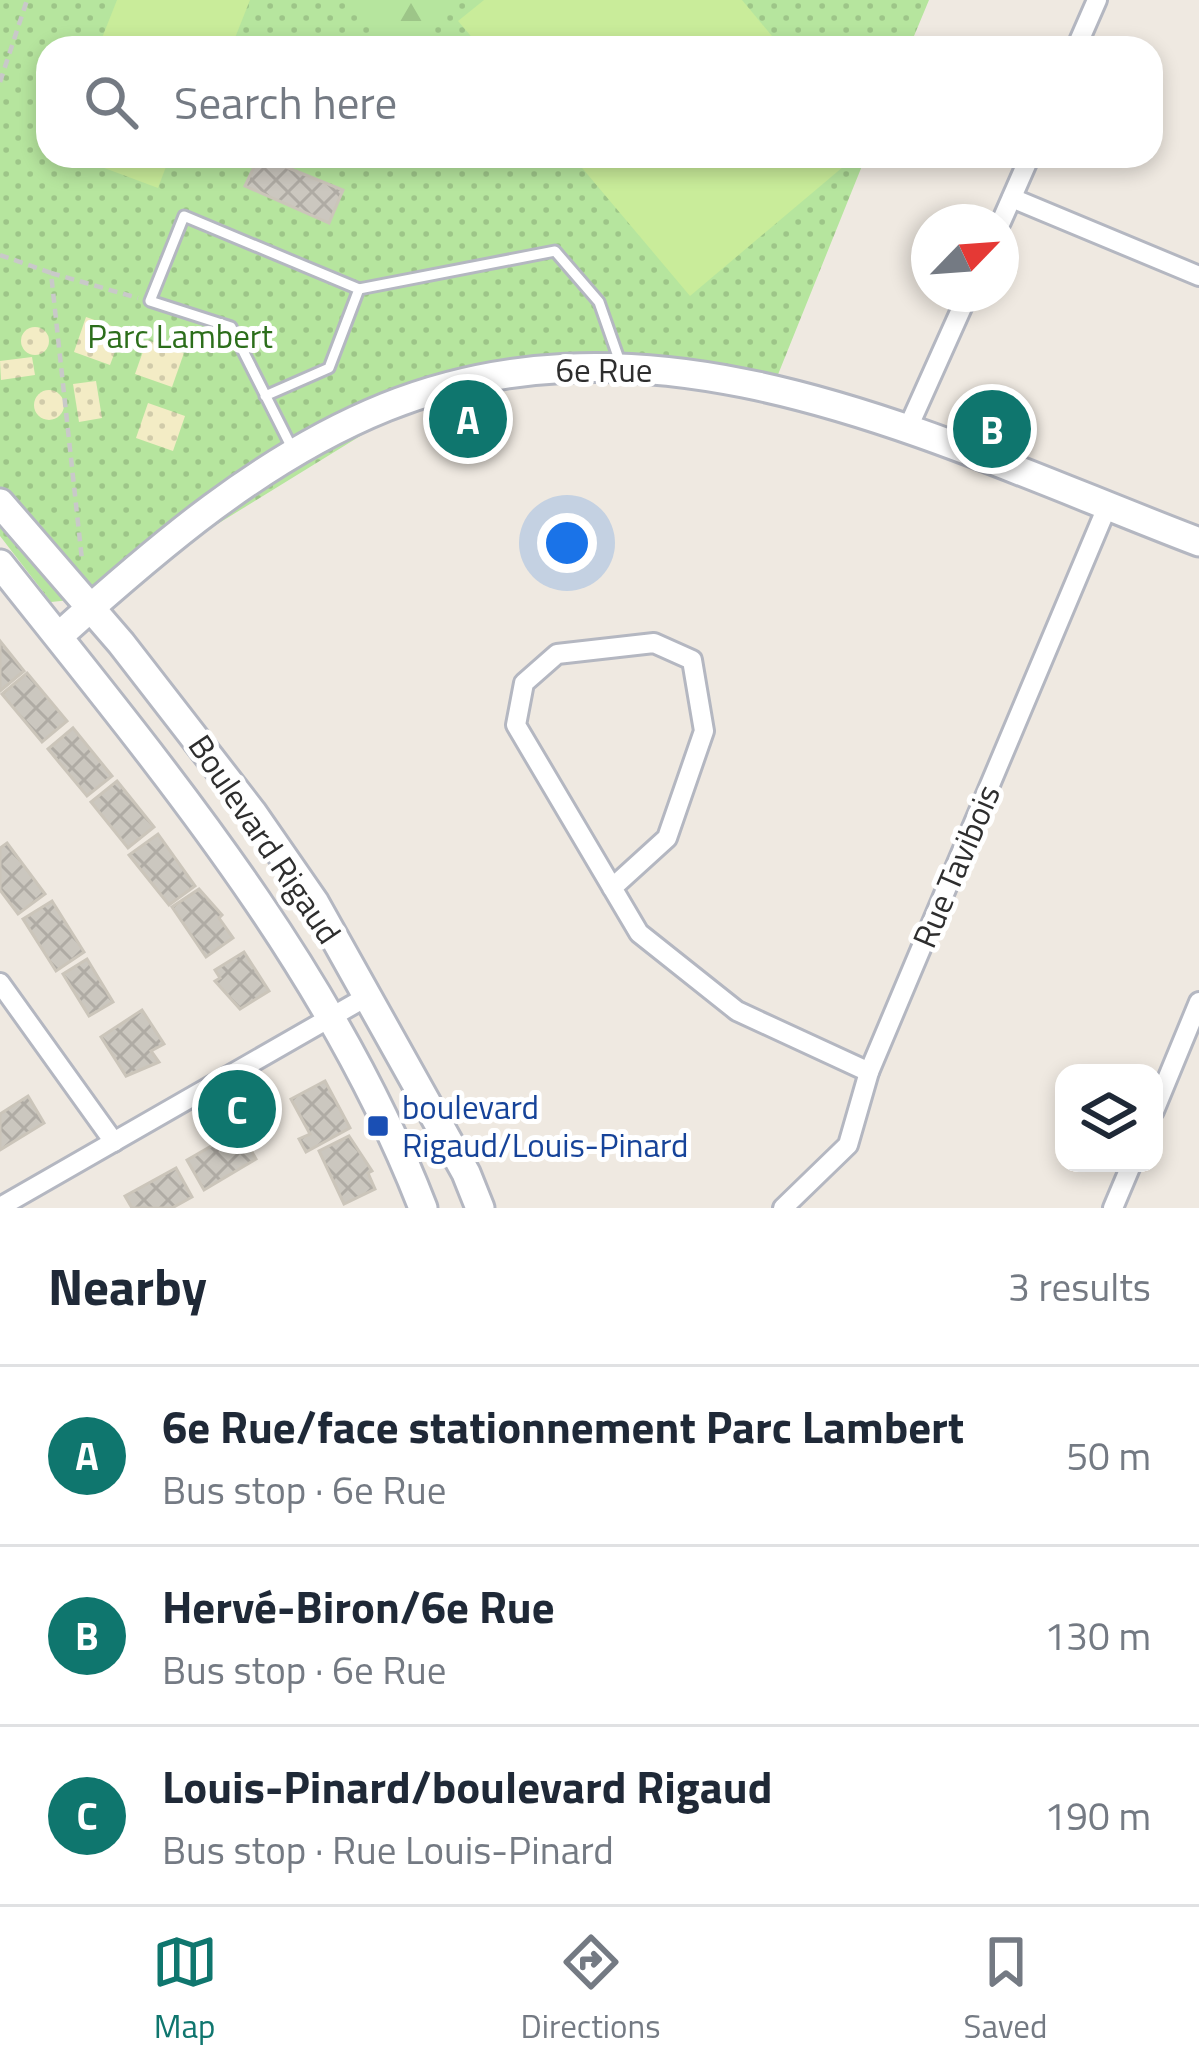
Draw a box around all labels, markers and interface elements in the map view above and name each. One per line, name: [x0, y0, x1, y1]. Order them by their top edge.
search box: [36, 36, 1163, 168]
text: Search here: [174, 68, 397, 136]
icon: search: [78, 69, 144, 135]
north arrow: [911, 204, 1019, 312]
park label: Parc Lambert: [87, 311, 273, 361]
street label: 6e Rue: [556, 345, 652, 395]
pin: A: [429, 374, 507, 464]
pin: B: [953, 384, 1031, 474]
your location: [537, 513, 597, 573]
street label: Boulevard Rigaud: [176, 724, 354, 954]
street label: Rue Tavibois: [899, 777, 1013, 955]
pin: C: [198, 1064, 276, 1154]
map controls: [1055, 1064, 1163, 1172]
button: layers: [1055, 1064, 1163, 1172]
place label: boulevard Rigaud/Louis-Pinard: [402, 1082, 688, 1170]
marker: boulevard Rigaud/Louis-Pinard: [365, 1113, 391, 1139]
text: Nearby: [48, 1247, 207, 1325]
text: 3 results: [1008, 1257, 1151, 1316]
text: 6e Rue/face stationnement Parc Lambert: [162, 1392, 964, 1460]
text: A: [75, 1426, 99, 1485]
text: 50 m: [1066, 1426, 1151, 1485]
text: Bus stop · 6e Rue: [162, 1460, 446, 1519]
text: Hervé-Biron/6e Rue: [162, 1572, 555, 1640]
text: B: [75, 1606, 99, 1665]
text: 130 m: [1044, 1606, 1151, 1665]
text: Bus stop · 6e Rue: [162, 1640, 446, 1699]
text: Louis-Pinard/boulevard Rigaud: [162, 1752, 772, 1820]
text: C: [76, 1786, 98, 1845]
text: 190 m: [1044, 1786, 1151, 1845]
text: Bus stop · Rue Louis-Pinard: [162, 1820, 614, 1879]
tab: Map: [152, 1929, 218, 2051]
tab: Directions: [521, 1929, 661, 2051]
tab: Saved: [964, 1929, 1047, 2051]

